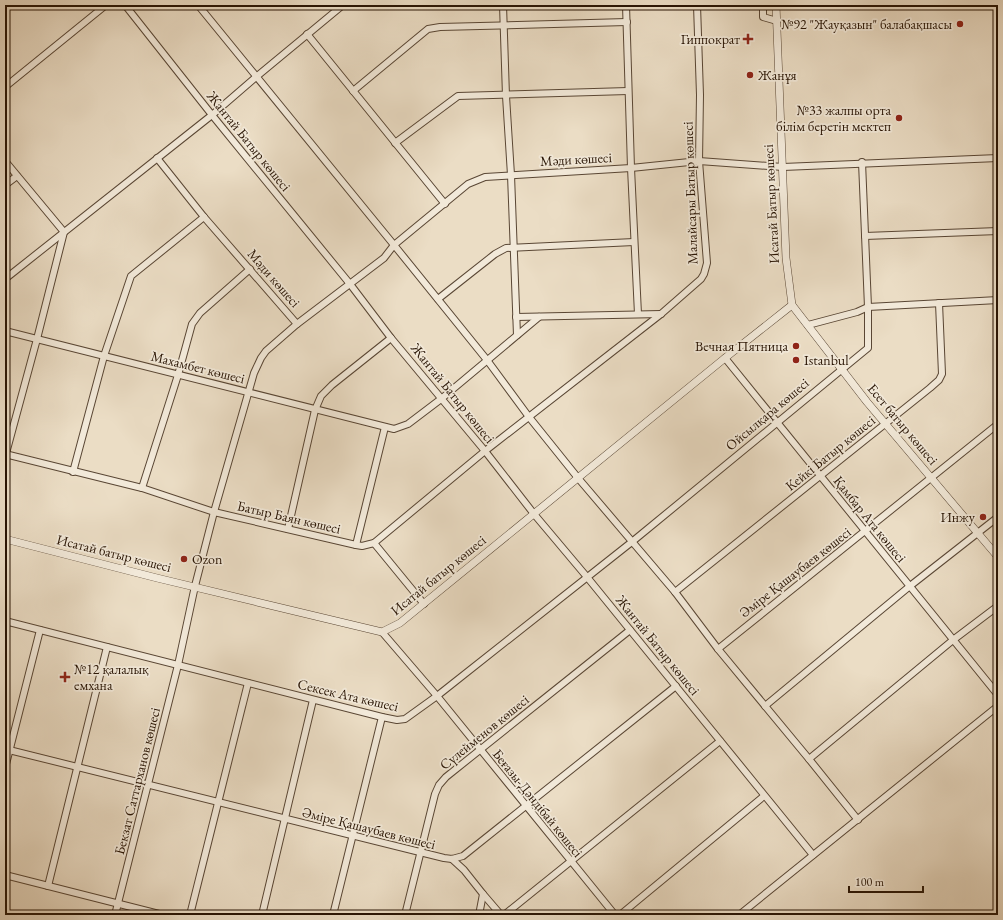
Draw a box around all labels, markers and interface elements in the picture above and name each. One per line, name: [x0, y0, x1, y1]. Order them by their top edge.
place label: №92 "Жауқазын" балабақшасы: [781, 15, 952, 33]
marker: №92 "Жауқазын" балабақшасы: [955, 19, 965, 29]
place label: Гиппократ: [681, 30, 740, 48]
marker: Гиппократ: [743, 34, 753, 44]
place label: Жанұя: [757, 66, 797, 84]
marker: Жанұя: [745, 70, 755, 80]
street label: Жантай Батыр көшесі: [202, 86, 295, 195]
place label: №33 жалпы орта білім беретін мектеп: [776, 101, 891, 135]
marker: №33 жалпы орта білім беретін мектеп: [894, 113, 904, 123]
street label: Малайсары Батыр көшесі: [678, 121, 701, 265]
street label: Исатай Батыр көшесі: [759, 143, 783, 264]
street label: Мәди көшесі: [540, 148, 613, 170]
street label: Мәди көшесі: [244, 245, 305, 311]
place label: Вечная Пятница: [695, 337, 788, 355]
street label: Жантай Батыр көшесі: [406, 338, 499, 447]
marker: Вечная Пятница: [791, 341, 801, 351]
street label: Махамбет көшесі: [149, 347, 247, 388]
place label: Istanbul: [804, 351, 849, 369]
marker: Istanbul: [791, 355, 801, 365]
street label: Ойсылқара көшесі: [721, 373, 813, 454]
street label: Есет батыр көшесі: [864, 380, 943, 469]
street label: Кейкі Батыр көшесі: [781, 411, 879, 495]
street label: Қамбар Ата көшесі: [830, 472, 911, 566]
street label: Батыр Баян көшесі: [235, 496, 343, 538]
place label: Инжу: [941, 508, 976, 526]
marker: Инжу: [978, 512, 988, 522]
street label: Әміре Қашаубаев көшесі: [736, 522, 855, 621]
street label: Исатай батыр көшесі: [55, 530, 174, 576]
street label: Исатай батыр көшесі: [387, 531, 490, 619]
place label: Ozon: [192, 550, 223, 568]
marker: Ozon: [179, 554, 189, 564]
street label: Жантай Батыр көшесі: [611, 590, 704, 699]
place label: №12 қалалық емхана: [74, 660, 149, 694]
marker: №12 қалалық емхана: [59, 671, 71, 683]
street label: Сексек Ата көшесі: [296, 675, 401, 715]
street label: Сүлейменов көшесі: [436, 690, 533, 774]
street label: Бекзат Саттарханов көшесі: [110, 705, 164, 856]
street label: Беғазы-Дәндібай көшесі: [489, 745, 588, 861]
street label: Әміре Қашаубаев көшесі: [300, 803, 438, 853]
scale bar: [849, 868, 923, 894]
text: 100 m: [855, 874, 885, 890]

